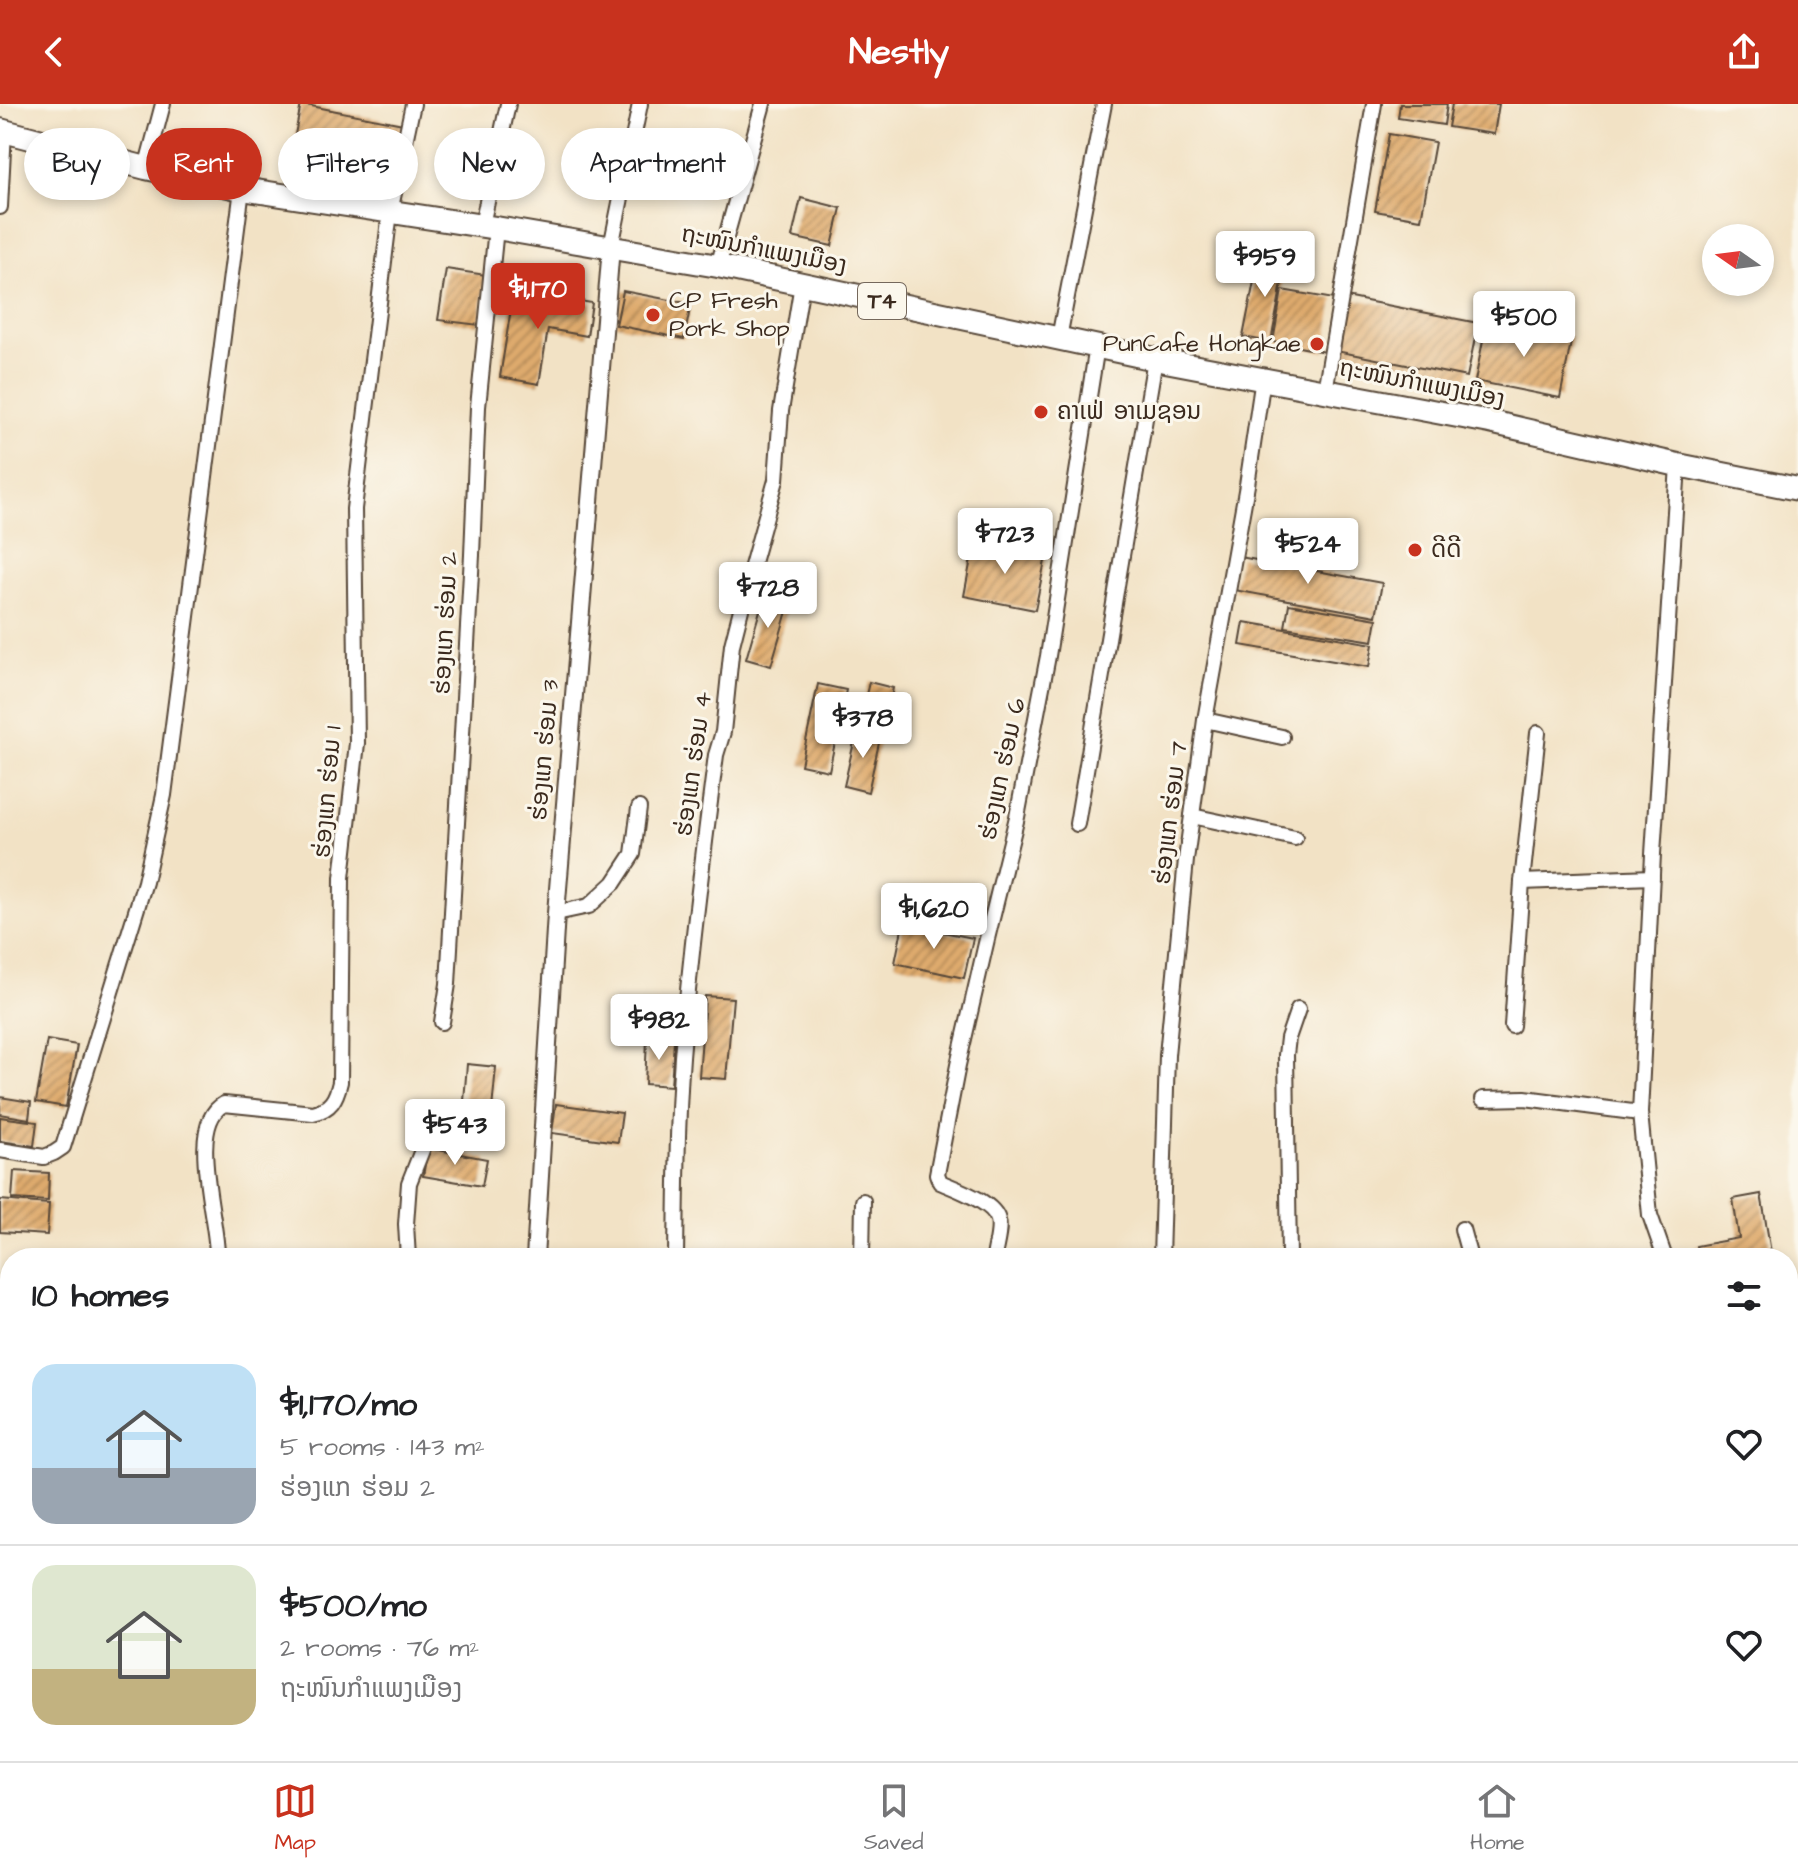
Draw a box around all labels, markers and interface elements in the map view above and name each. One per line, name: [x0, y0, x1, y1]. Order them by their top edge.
text: Nestly: [849, 27, 949, 78]
icon: back: [32, 30, 76, 74]
icon: share: [1722, 30, 1766, 74]
chip: Buy: [24, 128, 130, 200]
chip: Rent: [146, 128, 262, 200]
chip: Filters: [278, 128, 418, 200]
chip: New: [434, 128, 545, 200]
chip: Apartment: [561, 128, 754, 200]
street label: ຖະໜົນກຳແພງເມືອງ: [678, 217, 850, 283]
north arrow: [1702, 224, 1774, 296]
map controls: [1702, 224, 1774, 296]
pin: $959: [1218, 231, 1312, 299]
text: $959: [1234, 239, 1296, 275]
pin: $1,170: [473, 263, 603, 331]
text: $1,170: [509, 271, 567, 307]
road number: T4: [858, 283, 906, 319]
place label: CP Fresh Pork Shop: [669, 284, 790, 346]
pin: $500: [1477, 291, 1571, 359]
text: $500: [1491, 299, 1557, 335]
marker: CP Fresh Pork Shop: [644, 306, 662, 324]
place label: PunCafe Hongkae: [1103, 327, 1301, 362]
marker: PunCafe Hongkae: [1308, 335, 1326, 353]
street label: ຖະໜົນກຳແພງເມືອງ: [1336, 351, 1508, 417]
place label: ຄາເຟ່ ອາເມຊອນ: [1057, 395, 1201, 429]
marker: ຄາເຟ່ ອາເມຊອນ: [1032, 403, 1050, 421]
pin: $723: [958, 508, 1052, 576]
text: $723: [976, 516, 1034, 552]
pin: $524: [1261, 518, 1355, 586]
text: $524: [1275, 526, 1341, 562]
place label: ດີດີ: [1431, 533, 1462, 567]
marker: ດີດີ: [1406, 541, 1424, 559]
street label: ຮ່ອງແກ ຮ່ອມ 2: [425, 550, 467, 695]
pin: $728: [721, 562, 815, 630]
text: $728: [737, 570, 799, 606]
street label: ຮ່ອງແກ ຮ່ອມ 3: [522, 678, 568, 822]
street label: ຮ່ອງແກ ຮ່ອມ 4: [667, 690, 721, 838]
pin: $378: [816, 692, 910, 760]
street label: ຮ່ອງແກ ຮ່ອມ 6: [971, 695, 1035, 843]
text: $378: [833, 700, 893, 736]
street label: ຮ່ອງແກ ຮ່ອມ 1: [305, 725, 351, 859]
street label: ຮ່ອງແກ ຮ່ອມ 7: [1145, 739, 1197, 887]
pin: $1,620: [869, 883, 999, 951]
text: $1,620: [899, 891, 969, 927]
pin: $982: [612, 994, 706, 1062]
text: $982: [628, 1002, 690, 1038]
pin: $543: [408, 1099, 502, 1167]
text: $543: [423, 1107, 487, 1143]
text: 10 homes: [32, 1272, 169, 1320]
icon: filters: [1722, 1274, 1766, 1318]
text: $1,170/mo: [280, 1381, 417, 1429]
icon: home: [96, 1396, 192, 1492]
icon: heart: [1722, 1422, 1766, 1466]
text: 5 rooms · 143 m²: [280, 1429, 485, 1465]
text: ຮ່ອງແກ ຮ່ອມ 2: [280, 1470, 435, 1506]
text: $500/mo: [280, 1582, 427, 1630]
icon: home: [96, 1597, 192, 1693]
icon: heart: [1722, 1623, 1766, 1667]
text: 2 rooms · 76 m²: [280, 1630, 479, 1666]
text: ຖະໜົນກຳແພງເມືອງ: [280, 1671, 462, 1707]
tab: Map: [273, 1779, 317, 1858]
tab: Saved: [864, 1779, 924, 1858]
tab: Home: [1470, 1779, 1525, 1858]

